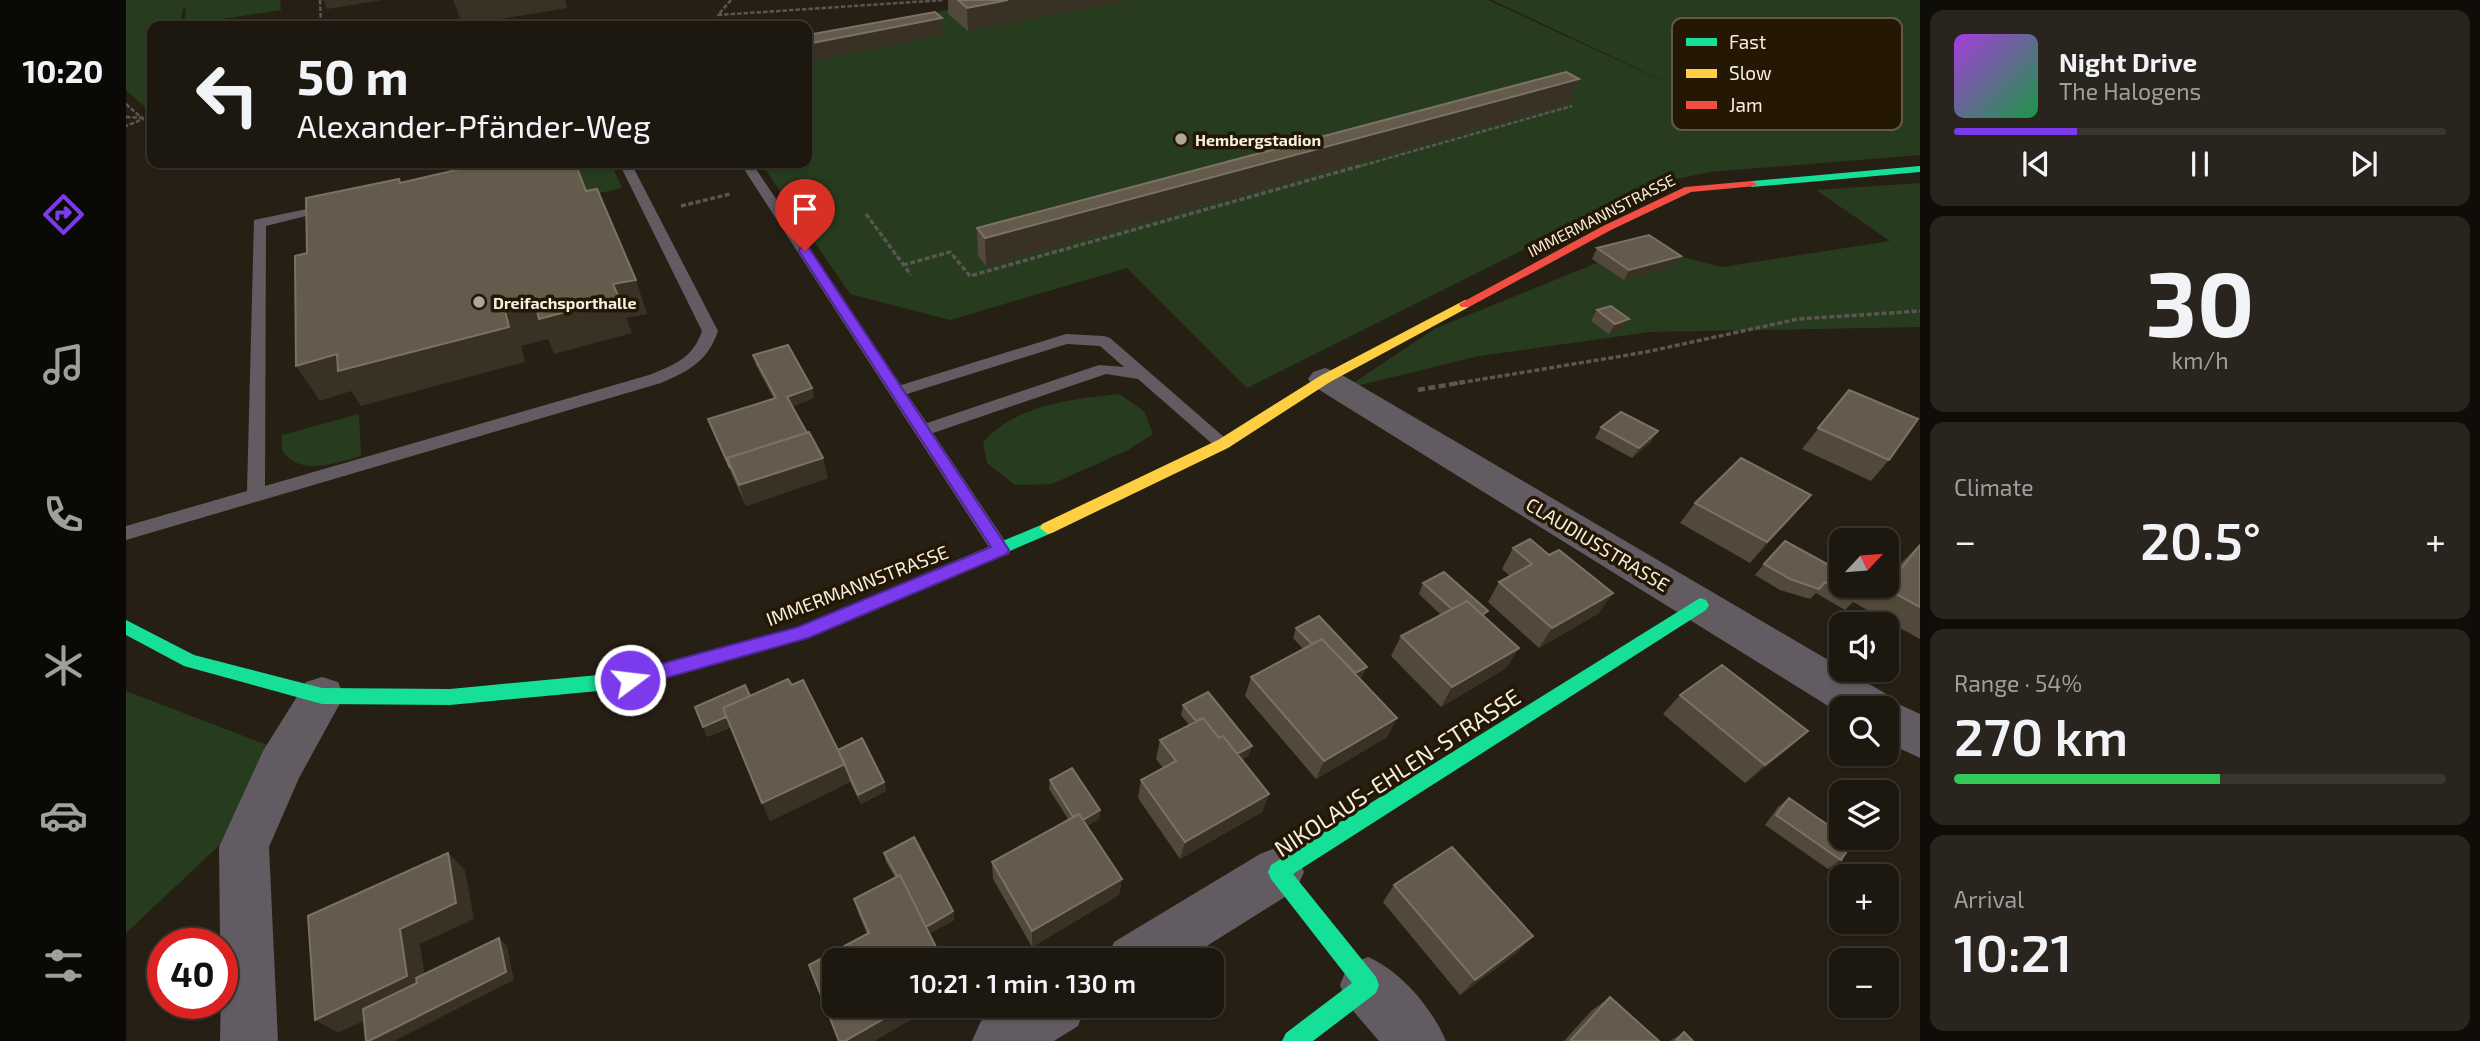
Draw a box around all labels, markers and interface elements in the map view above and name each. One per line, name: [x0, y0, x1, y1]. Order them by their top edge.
legend: [1672, 18, 1902, 130]
text: Fast: [1729, 30, 1766, 53]
text: 50 m: [297, 46, 409, 105]
text: Night Drive: [2059, 46, 2197, 77]
icon: left: [182, 49, 273, 140]
text: 10:20: [22, 51, 104, 89]
text: Slow: [1729, 61, 1772, 84]
text: The Halogens: [2059, 77, 2201, 105]
text: Jam: [1729, 93, 1763, 116]
text: Alexander-Pfänder-Weg: [297, 106, 651, 144]
place label: Hembergstadion: [1195, 130, 1321, 149]
marker: Hembergstadion: [1173, 131, 1189, 147]
icon: previous: [2017, 145, 2055, 183]
icon: pause: [2181, 145, 2219, 183]
icon: next: [2345, 145, 2383, 183]
street label: IMMERMANNSTRASSE: [1524, 170, 1678, 260]
pin: [775, 179, 835, 251]
icon: directions: [39, 190, 88, 239]
icon: arrive: [786, 190, 824, 228]
text: 30: [2145, 246, 2255, 355]
place label: Dreifachsporthalle: [493, 293, 637, 312]
marker: Dreifachsporthalle: [471, 294, 487, 310]
icon: music: [39, 340, 88, 389]
text: km/h: [2171, 346, 2229, 374]
text: Climate: [1954, 473, 2034, 501]
icon: phone: [39, 490, 88, 539]
street label: CLAUDIUSSTRASSE: [1522, 492, 1674, 596]
text: 20.5°: [2140, 508, 2261, 570]
text: −: [1954, 517, 1976, 563]
text: +: [2425, 517, 2446, 563]
north arrow: [1829, 528, 1899, 598]
map controls: [1829, 528, 1899, 1018]
street label: IMMERMANNSTRASSE: [763, 540, 951, 630]
button: sound: [1829, 612, 1899, 682]
icon: climate: [39, 641, 88, 690]
position arrow: [593, 643, 667, 717]
text: Range · 54%: [1954, 669, 2082, 697]
street label: NIKOLAUS-EHLEN-STRASSE: [1269, 682, 1525, 862]
button: search: [1829, 696, 1899, 766]
text: 270 km: [1954, 704, 2128, 766]
button: layers: [1829, 780, 1899, 850]
icon: car: [39, 791, 88, 840]
button: +: [1829, 864, 1899, 934]
text: Arrival: [1954, 885, 2024, 913]
text: 10:21: [1954, 920, 2072, 982]
speed limit sign: 40: [147, 928, 238, 1019]
icon: filters: [39, 941, 88, 990]
button: −: [1829, 948, 1899, 1018]
text: 10:21 · 1 min · 130 m: [910, 967, 1136, 998]

